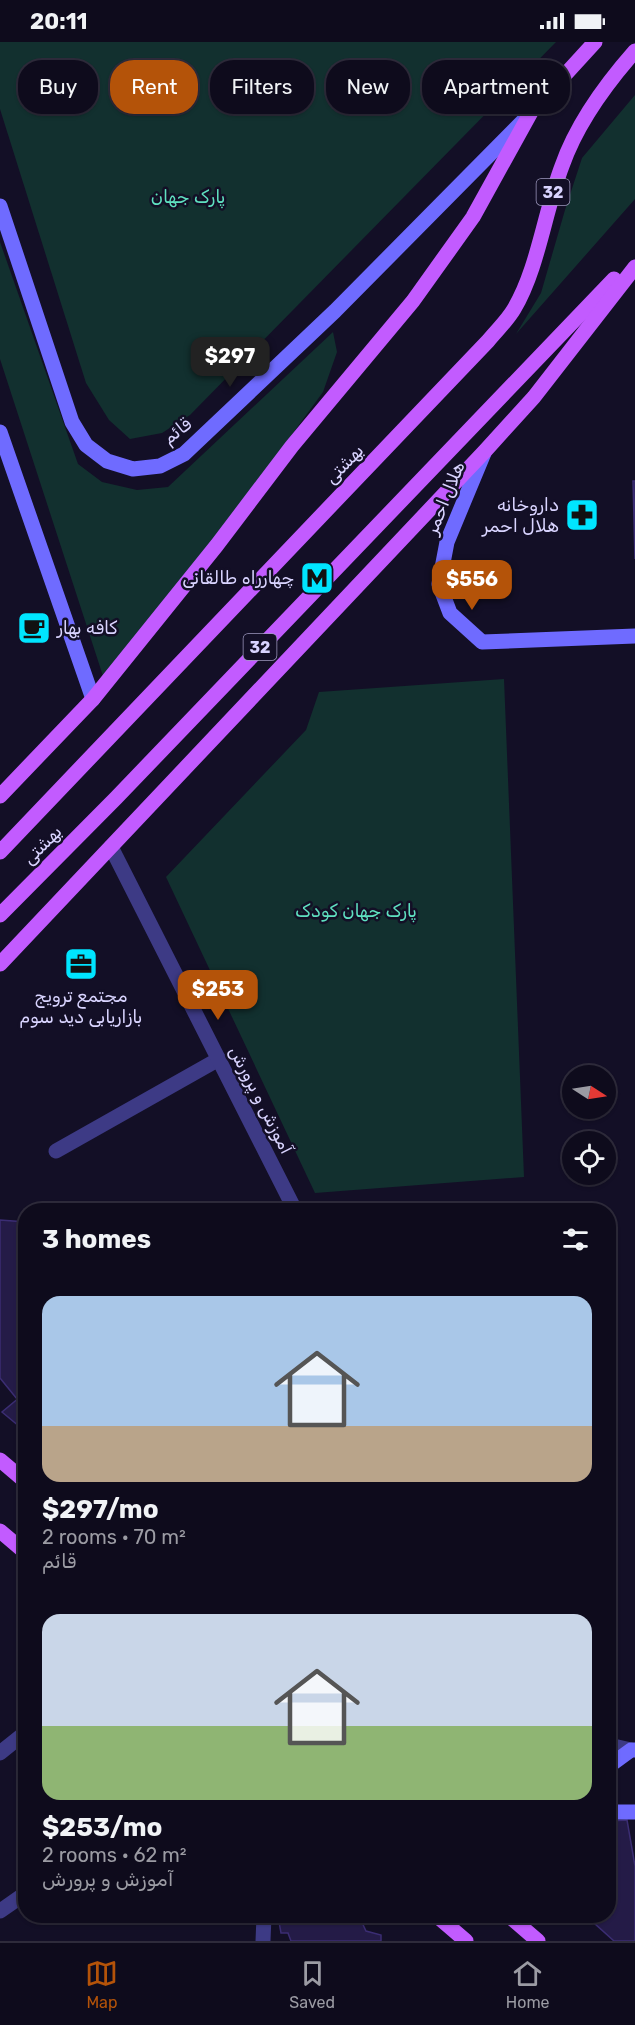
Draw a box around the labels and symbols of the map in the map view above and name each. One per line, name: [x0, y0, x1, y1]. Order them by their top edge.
road number: 32: [536, 179, 570, 205]
park label: پارک جهان: [151, 186, 225, 209]
pin: $297: [194, 337, 266, 388]
street label: قائم: [158, 413, 197, 450]
street label: بهشتى: [320, 439, 368, 489]
street label: هلال احمر: [420, 458, 470, 539]
place label: داروخانه هلال احمر: [481, 494, 559, 537]
pharmacy icon: داروخانه هلال احمر: [564, 497, 600, 533]
metro station icon: چهارراه طالقانی: [299, 560, 335, 596]
pin: $556: [436, 560, 508, 611]
place label: چهارراه طالقانی: [182, 567, 294, 589]
cafe icon: کافه بهار: [16, 610, 52, 646]
place label: کافه بهار: [56, 617, 117, 639]
road number: 32: [244, 634, 276, 660]
street label: بهشتى: [18, 821, 66, 869]
park label: پارک جهان کودک: [295, 900, 417, 923]
office icon: مجتمع ترویج بازاریابی دید سوم: [63, 946, 99, 982]
pin: $253: [182, 970, 254, 1021]
place label: مجتمع ترویج بازاریابی دید سوم: [20, 985, 142, 1028]
street label: آموزش و پرورش: [223, 1042, 298, 1159]
north arrow: [562, 1065, 616, 1119]

